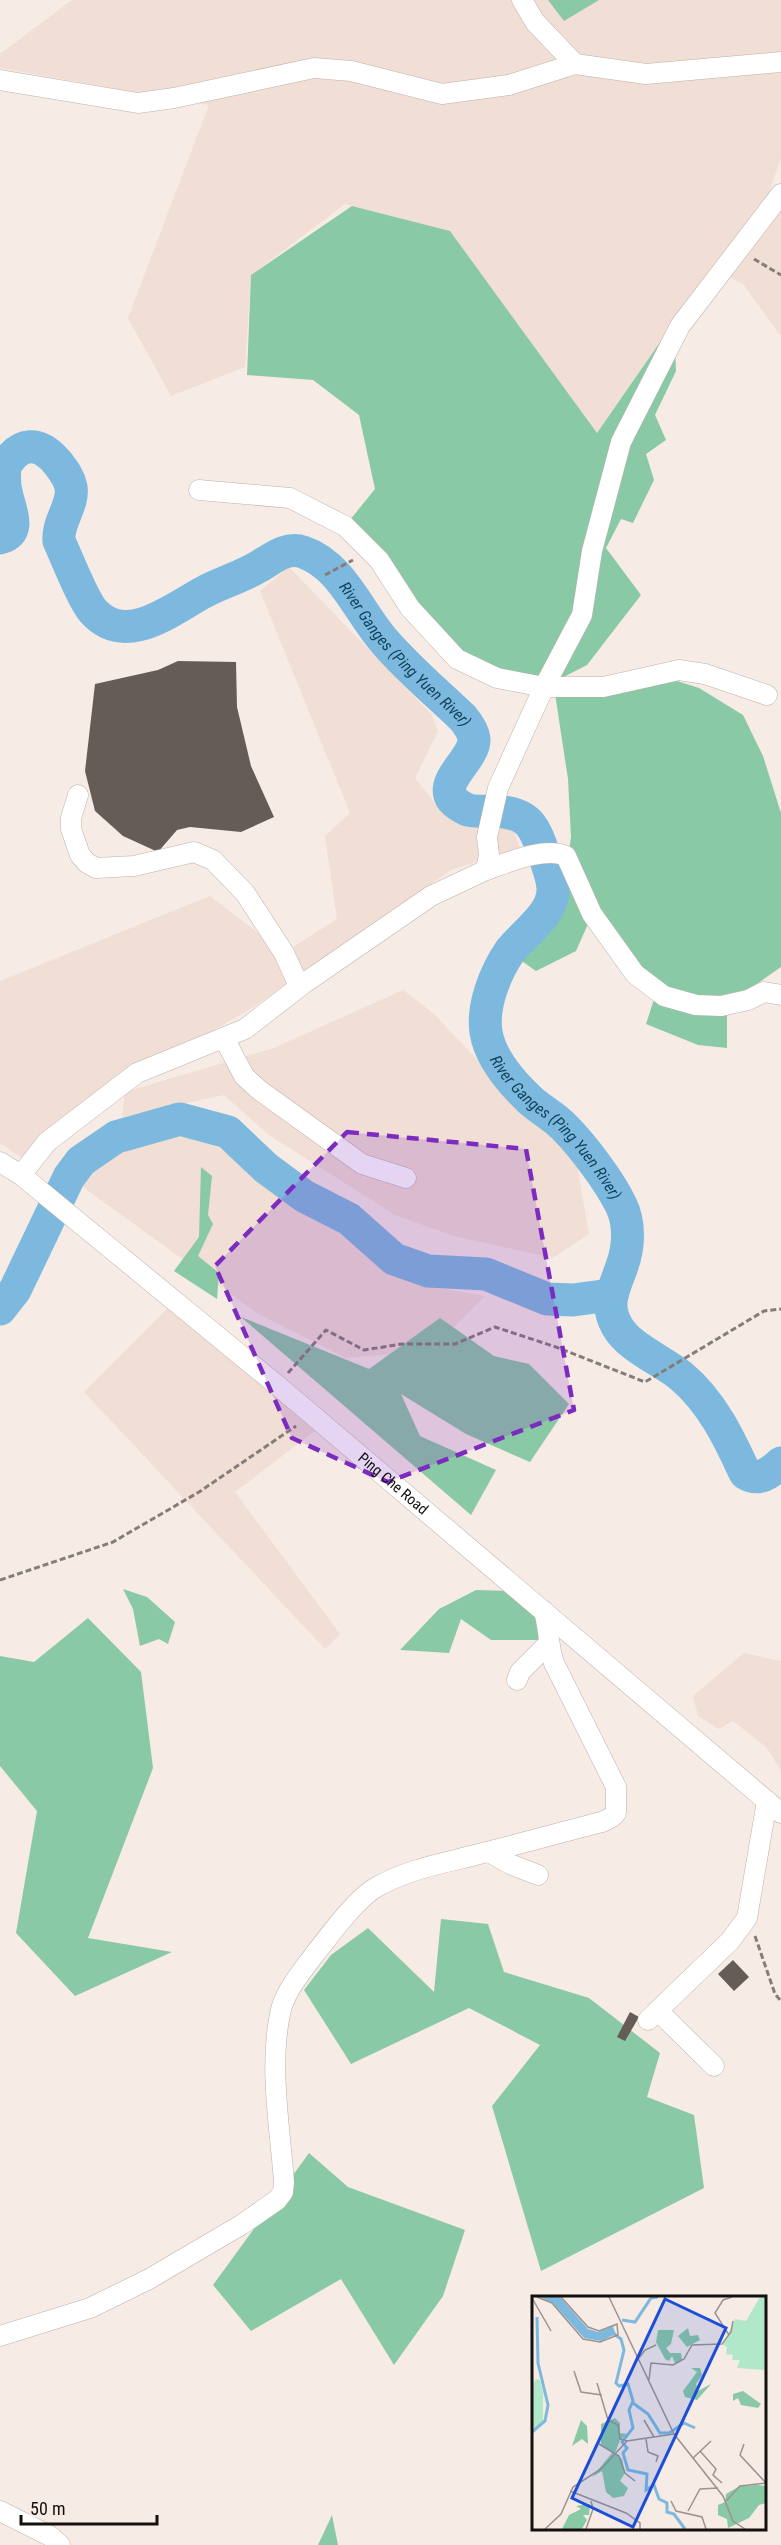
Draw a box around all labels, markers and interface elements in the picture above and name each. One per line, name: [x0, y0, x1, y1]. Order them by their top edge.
water label: River Ganges (Ping Yuen River): [335, 578, 475, 730]
water label: River Ganges (Ping Yuen River): [486, 1052, 625, 1203]
street label: Ping Che Road: [354, 1449, 432, 1518]
inset map: [532, 2296, 766, 2530]
scale bar: [21, 2488, 158, 2526]
text: 50 m: [30, 2498, 65, 2519]

